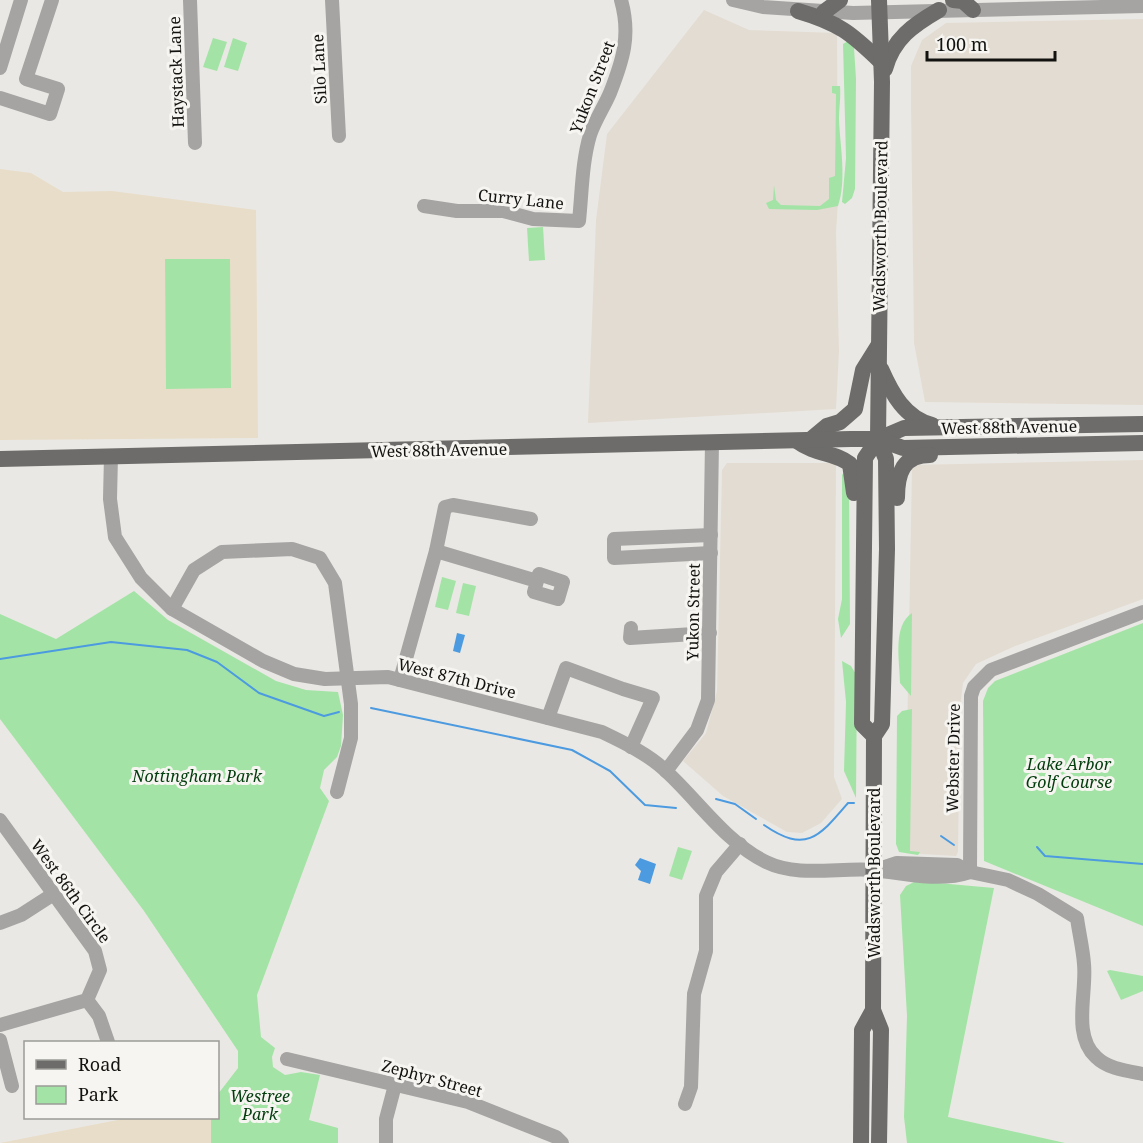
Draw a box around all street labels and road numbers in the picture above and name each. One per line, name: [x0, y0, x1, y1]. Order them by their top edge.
street label: Haystack Lane: [163, 16, 189, 128]
street label: Silo Lane: [306, 33, 332, 105]
street label: Yukon Street: [564, 37, 620, 137]
street label: Wadsworth Boulevard: [868, 140, 892, 312]
street label: Curry Lane: [477, 184, 565, 214]
street label: West 88th Avenue: [941, 415, 1077, 439]
street label: West 88th Avenue: [371, 438, 507, 462]
street label: Yukon Street: [681, 563, 705, 662]
street label: West 87th Drive: [395, 653, 519, 703]
street label: Webster Drive: [941, 703, 965, 813]
street label: Wadsworth Boulevard: [863, 787, 885, 959]
street label: West 86th Circle: [26, 835, 116, 947]
street label: Zephyr Street: [379, 1054, 485, 1102]

